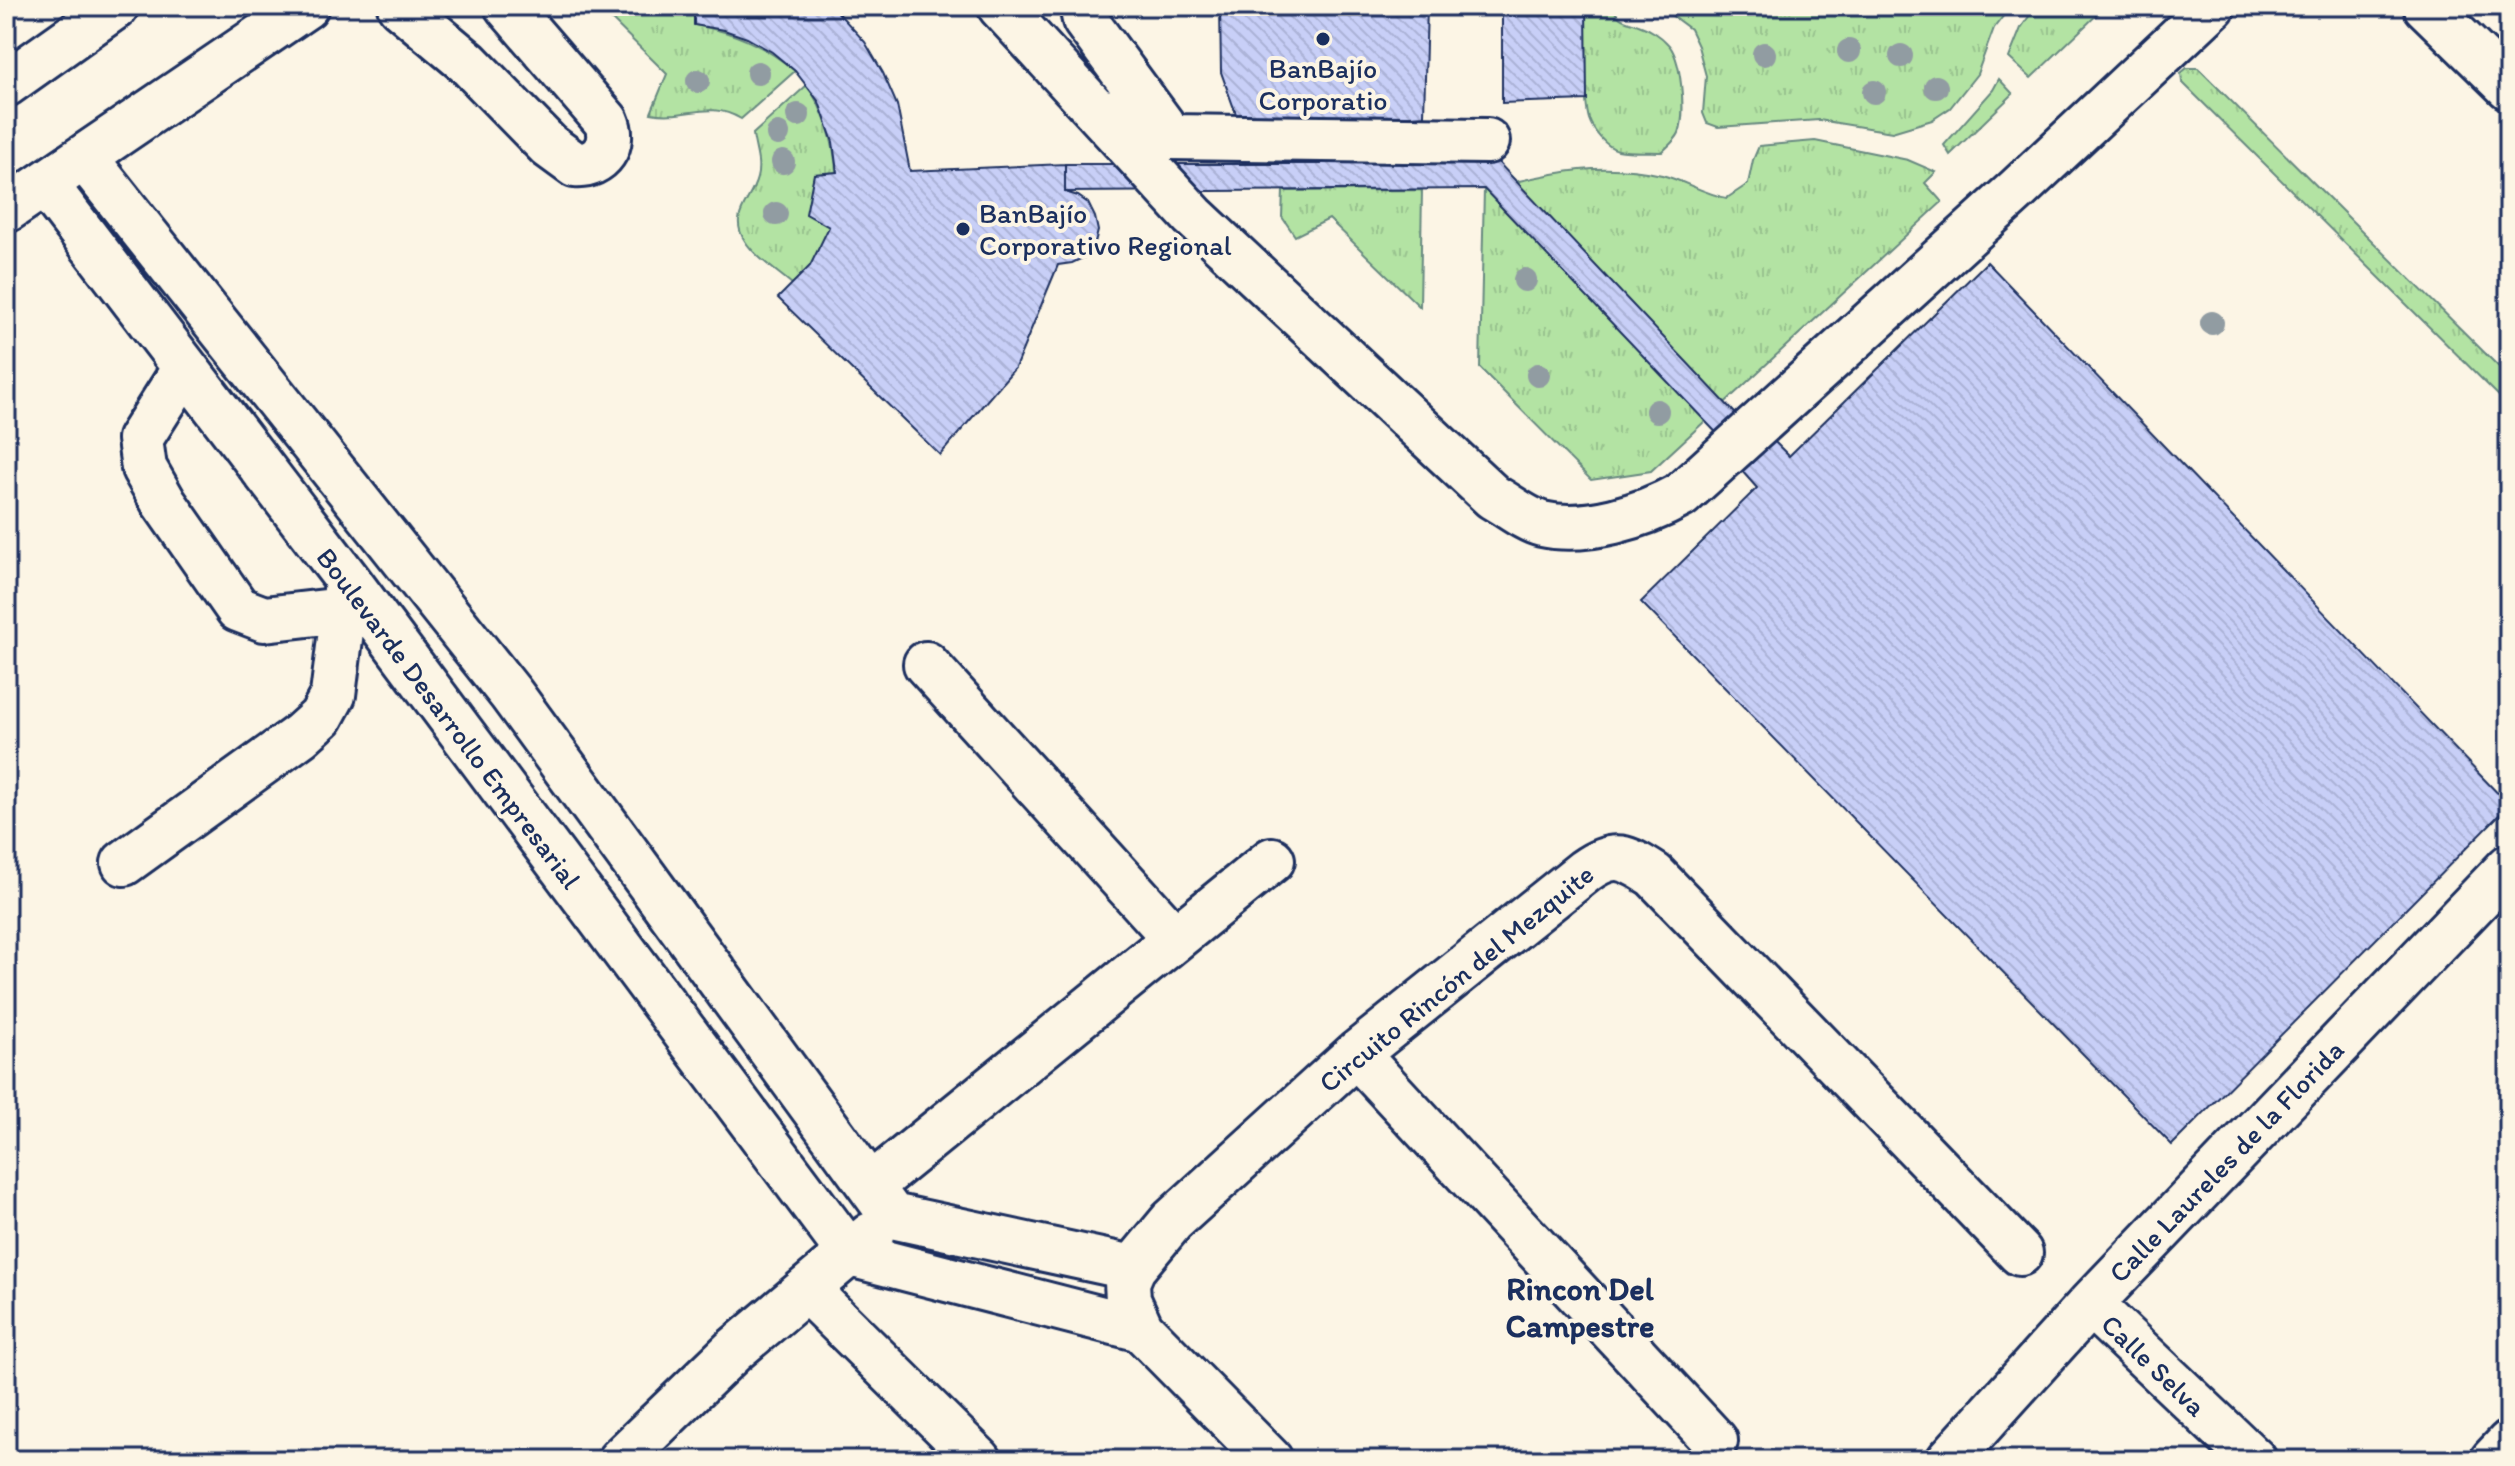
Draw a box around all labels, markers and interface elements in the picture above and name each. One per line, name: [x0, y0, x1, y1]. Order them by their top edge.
marker: BanBajío Corporatio: [1314, 30, 1332, 48]
place label: BanBajío Corporatio: [1258, 51, 1388, 117]
place label: BanBajío Corporativo Regional: [979, 196, 1232, 262]
marker: BanBajío Corporativo Regional: [954, 220, 972, 238]
street label: Boulevarde Desarrollo Empresarial: [310, 541, 589, 895]
street label: Circuito Rincón del Mezquite: [1312, 857, 1600, 1099]
street label: Calle Laureles de la Florida: [2101, 1033, 2351, 1289]
district label: Rincon Del Campestre: [1505, 1270, 1655, 1345]
street label: Calle Selva: [2094, 1307, 2214, 1424]

